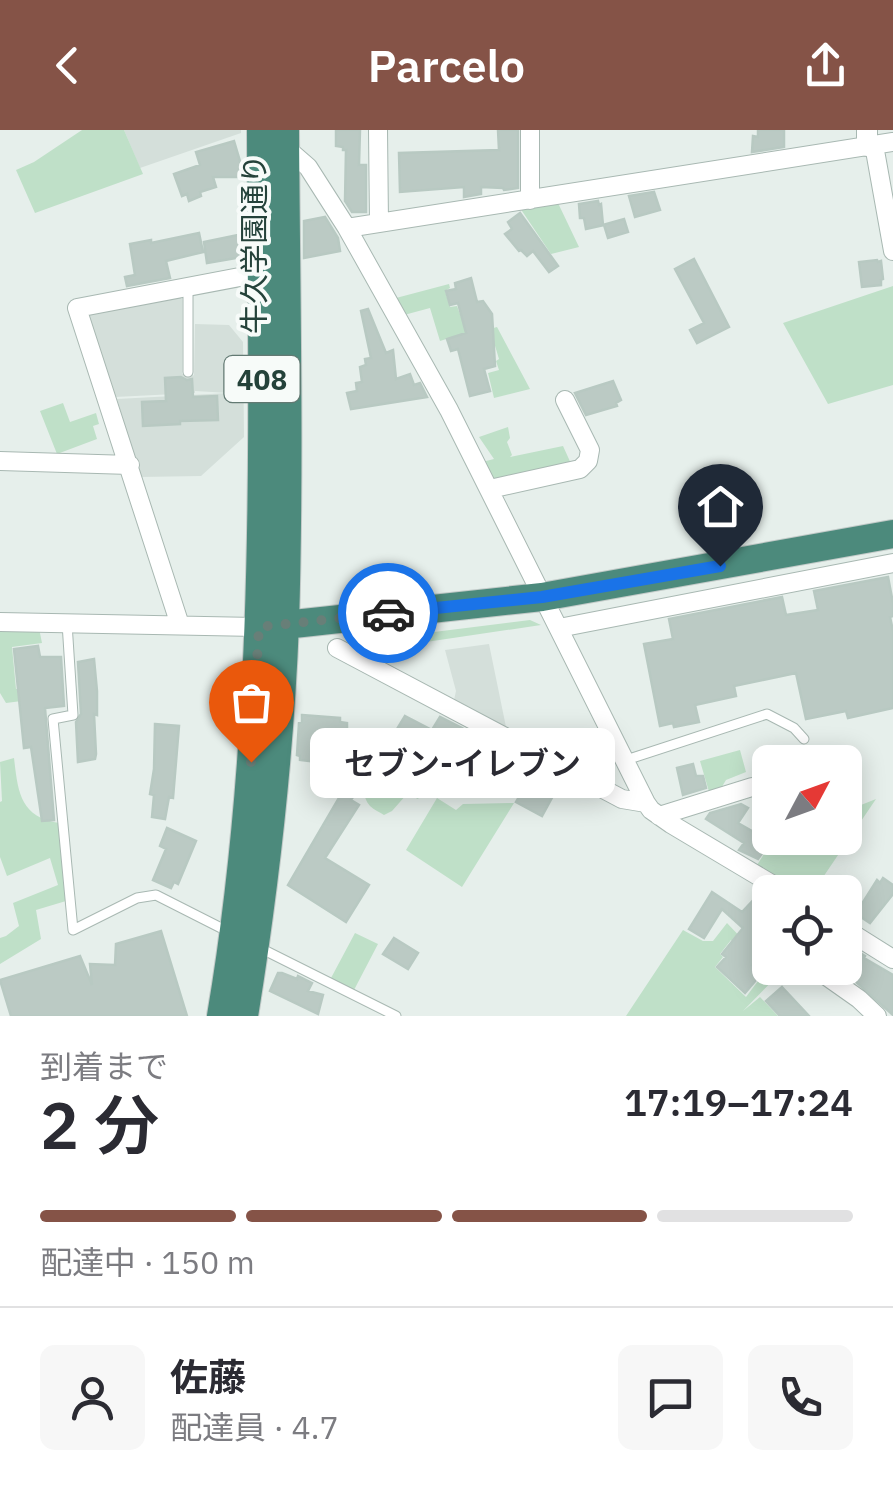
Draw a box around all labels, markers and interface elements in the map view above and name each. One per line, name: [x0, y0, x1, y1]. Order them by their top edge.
text: Parcelo: [368, 36, 525, 94]
icon: back: [40, 38, 95, 93]
icon: share: [798, 38, 853, 93]
street label: 牛久学園通り: [234, 154, 273, 334]
road number: 408: [224, 356, 300, 402]
pin: [678, 464, 763, 567]
icon: home: [693, 479, 748, 534]
courier: [338, 563, 438, 663]
icon: car: [361, 586, 416, 641]
pin: [209, 660, 294, 763]
icon: bag: [224, 675, 279, 730]
callout: セブン-イレブン: [311, 727, 616, 797]
text: セブン-イレブン: [344, 742, 581, 784]
north arrow: [752, 745, 862, 855]
map controls: [752, 745, 862, 985]
button: locate: [752, 875, 862, 985]
text: 到着まで: [40, 1045, 168, 1087]
text: 17:19–17:24: [624, 1077, 853, 1126]
text: 2 分: [40, 1082, 159, 1167]
text: 配達中 · 150 m: [40, 1241, 255, 1283]
button: person: [40, 1345, 145, 1450]
button: chat: [618, 1345, 723, 1450]
button: phone: [748, 1345, 853, 1450]
text: 佐藤: [170, 1352, 246, 1401]
text: 配達員 · 4.7: [170, 1406, 339, 1448]

